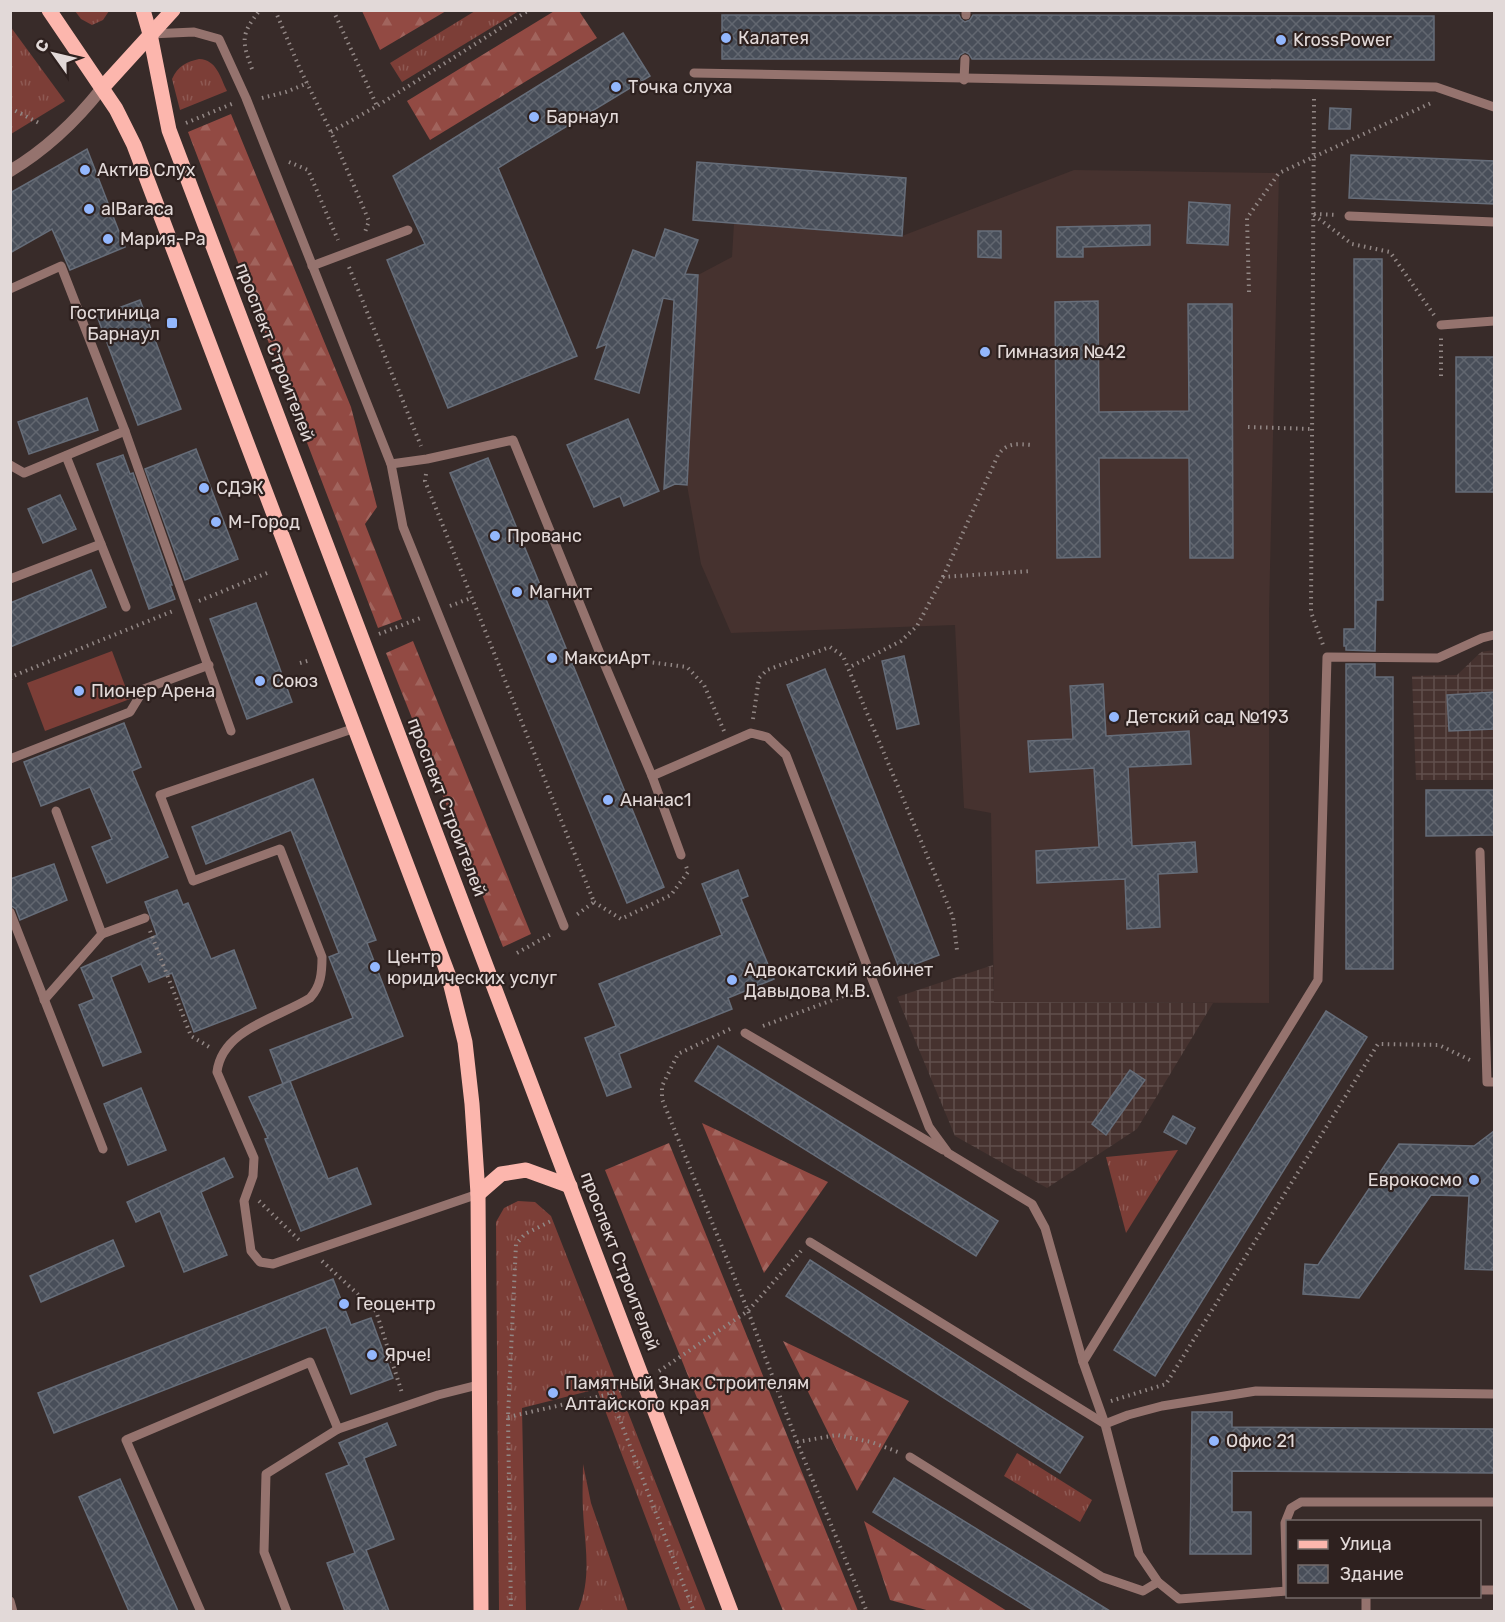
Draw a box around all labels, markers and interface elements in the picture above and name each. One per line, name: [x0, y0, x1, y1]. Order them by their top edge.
north arrow: [24, 24, 84, 84]
place label: Калатея: [738, 27, 809, 49]
place label: KrossPower: [1293, 29, 1392, 51]
marker: Калатея: [719, 31, 733, 45]
marker: KrossPower: [1274, 33, 1288, 47]
text: С: [31, 36, 53, 56]
place label: Точка слуха: [628, 76, 733, 98]
marker: Точка слуха: [609, 80, 623, 94]
place label: Барнаул: [546, 106, 619, 128]
marker: Барнаул: [527, 110, 541, 124]
place label: Актив Слух: [97, 159, 196, 181]
marker: Актив Слух: [78, 163, 92, 177]
place label: alBaraca: [101, 198, 174, 220]
marker: alBaraca: [82, 202, 96, 216]
place label: Мария-Ра: [120, 228, 206, 250]
marker: Мария-Ра: [101, 232, 115, 246]
street label: проспект Строителей: [231, 260, 319, 444]
place label: Гостиница Барнаул: [69, 302, 160, 345]
marker: Гостиница Барнаул: [165, 316, 179, 330]
place label: Гимназия №42: [997, 341, 1126, 363]
marker: Гимназия №42: [978, 345, 992, 359]
place label: СДЭК: [216, 477, 264, 499]
marker: СДЭК: [197, 481, 211, 495]
place label: М-Город: [228, 511, 300, 533]
marker: М-Город: [209, 515, 223, 529]
place label: Прованс: [507, 525, 582, 547]
marker: Прованс: [488, 529, 502, 543]
place label: Магнит: [529, 581, 592, 603]
marker: Магнит: [510, 585, 524, 599]
place label: МаксиАрт: [564, 647, 650, 669]
marker: МаксиАрт: [545, 651, 559, 665]
place label: Союз: [272, 670, 318, 692]
marker: Союз: [253, 674, 267, 688]
place label: Пионер Арена: [91, 680, 215, 702]
marker: Пионер Арена: [72, 684, 86, 698]
place label: Детский сад №193: [1126, 706, 1289, 728]
marker: Детский сад №193: [1107, 710, 1121, 724]
street label: проспект Строителей: [403, 715, 491, 899]
place label: Ананас1: [620, 789, 692, 811]
marker: Ананас1: [601, 793, 615, 807]
place label: Центр юридических услуг: [387, 946, 557, 989]
place label: Адвокатский кабинет Давыдова М.В.: [744, 959, 933, 1002]
marker: Центр юридических услуг: [368, 960, 382, 974]
marker: Адвокатский кабинет Давыдова М.В.: [725, 973, 739, 987]
street label: проспект Строителей: [576, 1169, 664, 1353]
place label: Еврокосмо: [1368, 1169, 1462, 1191]
marker: Еврокосмо: [1467, 1173, 1481, 1187]
place label: Геоцентр: [356, 1293, 436, 1315]
marker: Геоцентр: [337, 1297, 351, 1311]
place label: Ярче!: [384, 1344, 431, 1366]
marker: Ярче!: [365, 1348, 379, 1362]
place label: Памятный Знак Строителям Алтайского края: [565, 1372, 809, 1415]
marker: Памятный Знак Строителям Алтайского края: [546, 1386, 560, 1400]
place label: Офис 21: [1226, 1430, 1295, 1452]
marker: Офис 21: [1207, 1434, 1221, 1448]
legend: [1286, 1520, 1481, 1598]
text: Улица: [1340, 1533, 1392, 1555]
text: Здание: [1340, 1563, 1404, 1585]

